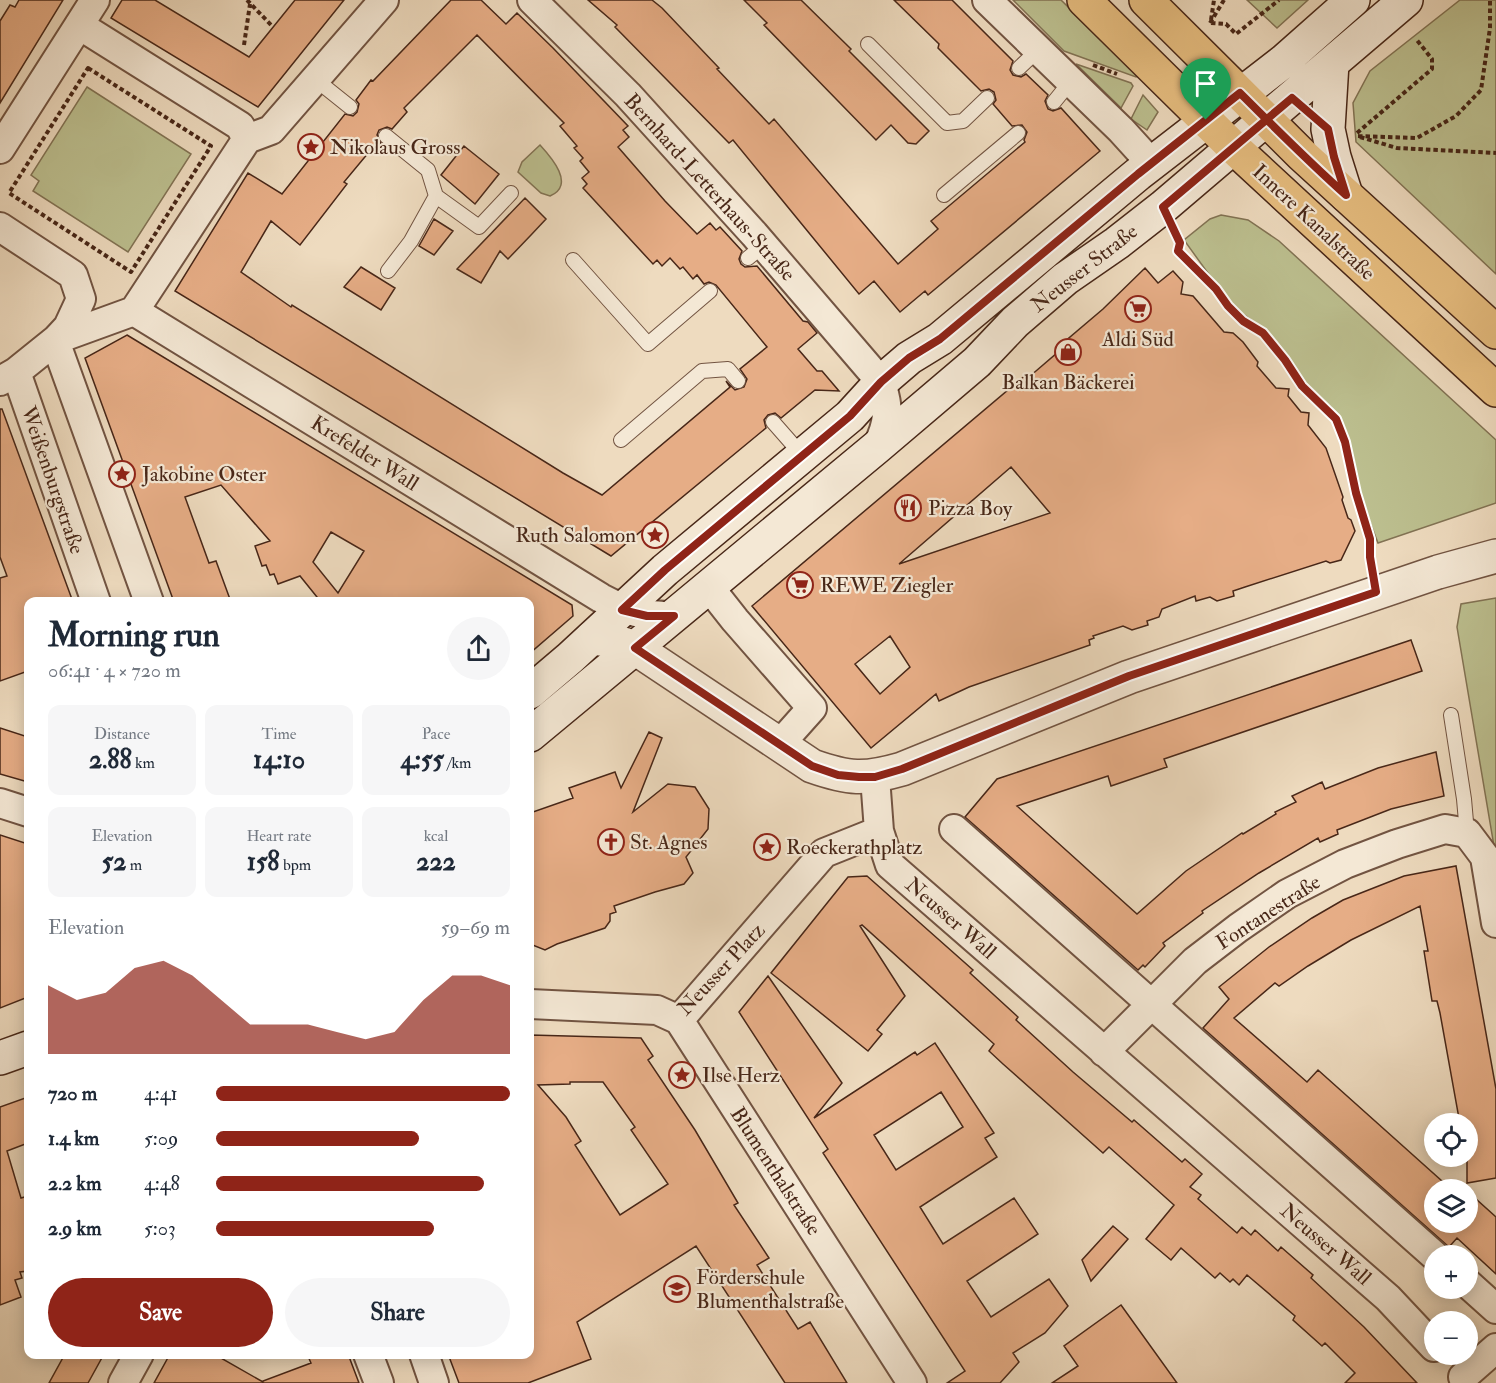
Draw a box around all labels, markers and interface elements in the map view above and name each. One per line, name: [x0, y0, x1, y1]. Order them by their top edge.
pin: [1180, 58, 1231, 120]
icon: arrive: [1189, 67, 1222, 100]
street label: Bernhard-Letterhaus-Straße: [618, 88, 801, 287]
place icon: Nikolaus Gross: [296, 132, 326, 162]
place label: Nikolaus Gross: [330, 134, 460, 161]
street label: Innere Kanalstraße: [1246, 158, 1381, 286]
street label: Neusser Straße: [1025, 218, 1143, 319]
supermarket icon: Aldi Süd: [1123, 294, 1153, 324]
place label: Aldi Süd: [1101, 326, 1175, 353]
shop icon: Balkan Bäckerei: [1053, 337, 1083, 367]
place label: Balkan Bäckerei: [1001, 369, 1135, 396]
street label: Weißenburgstraße: [14, 402, 91, 558]
street label: Krefelder Wall: [306, 410, 424, 498]
place icon: Jakobine Oster: [107, 459, 137, 489]
place label: Jakobine Oster: [141, 461, 266, 488]
restaurant icon: Pizza Boy: [893, 493, 923, 523]
place label: Pizza Boy: [928, 495, 1013, 522]
place icon: Ruth Salomon: [640, 520, 670, 550]
place label: Ruth Salomon: [515, 522, 636, 549]
supermarket icon: REWE Ziegler: [785, 570, 815, 600]
place label: REWE Ziegler: [820, 572, 953, 599]
text: Morning run: [48, 615, 220, 656]
button: share: [447, 617, 510, 680]
text: 06:41 · 4 × 720 m: [48, 658, 181, 683]
text: Distance: [94, 724, 150, 744]
text: Time: [262, 724, 296, 744]
text: Pace: [422, 724, 450, 744]
text: 2.88: [89, 744, 132, 776]
text: 14:10: [253, 744, 305, 776]
text: 4:55: [401, 744, 444, 776]
text: km: [132, 753, 155, 773]
text: /km: [444, 753, 471, 773]
text: Elevation: [92, 826, 152, 846]
text: Heart rate: [246, 826, 312, 846]
text: kcal: [424, 826, 448, 846]
church icon: St. Agnes: [596, 827, 626, 857]
place label: St. Agnes: [630, 829, 707, 856]
place icon: Roeckerathplatz: [752, 832, 782, 862]
place label: Roeckerathplatz: [786, 834, 922, 861]
text: 52: [102, 846, 126, 878]
text: 158: [247, 846, 280, 878]
text: 222: [416, 846, 456, 878]
text: m: [126, 855, 142, 875]
text: bpm: [280, 855, 311, 875]
street label: Fontanestraße: [1211, 869, 1326, 956]
street label: Neusser Wall: [899, 871, 1002, 966]
text: Elevation: [48, 915, 124, 940]
text: 59–69 m: [441, 915, 510, 940]
street label: Neusser Platz: [672, 917, 771, 1021]
place icon: Ilse Herz: [667, 1060, 697, 1090]
place label: Ilse Herz: [702, 1062, 780, 1089]
text: 720 m: [48, 1081, 97, 1106]
text: 4:41: [144, 1081, 178, 1106]
street label: Blumenthalstraße: [724, 1102, 827, 1241]
map controls: [1424, 1113, 1478, 1365]
button: locate: [1424, 1113, 1478, 1167]
text: 1.4 km: [48, 1126, 99, 1151]
text: 5:09: [144, 1126, 178, 1151]
text: 2.2 km: [48, 1171, 101, 1196]
text: 4:48: [144, 1171, 180, 1196]
button: layers: [1424, 1179, 1478, 1233]
street label: Neusser Wall: [1274, 1197, 1377, 1292]
text: 2.9 km: [48, 1216, 102, 1241]
text: 5:03: [144, 1216, 176, 1241]
button: +: [1424, 1245, 1478, 1299]
place label: Förderschule Blumenthalstraße: [696, 1264, 844, 1315]
school or university icon: Förderschule Blumenthalstraße: [662, 1274, 692, 1304]
button: Save: [48, 1278, 273, 1347]
button: Share: [285, 1278, 510, 1347]
button: −: [1424, 1311, 1478, 1365]

